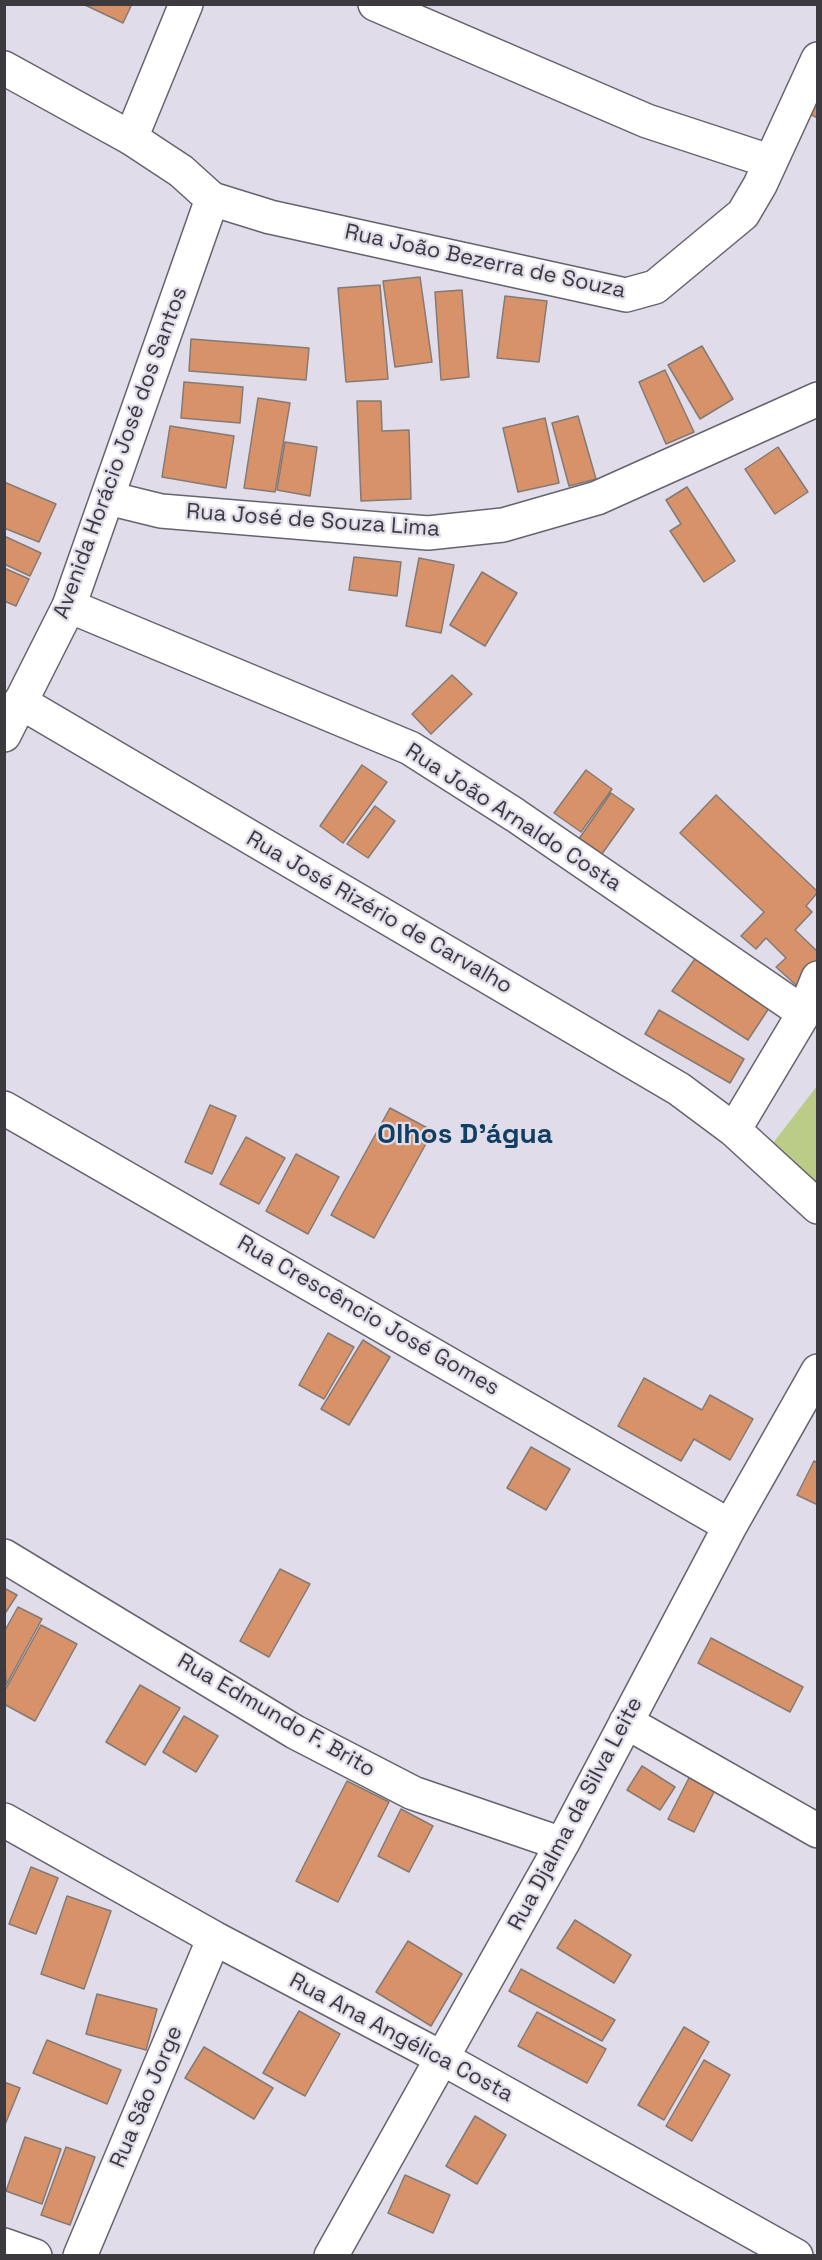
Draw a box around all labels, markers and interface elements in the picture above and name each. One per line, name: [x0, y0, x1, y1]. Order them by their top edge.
street label: Rua João Bezerra de Souza: [342, 219, 628, 305]
street label: Avenida Horácio José dos Santos: [49, 284, 193, 622]
street label: Rua José de Souza Lima: [185, 499, 441, 543]
street label: Rua João Arnaldo Costa: [400, 738, 626, 898]
street label: Rua José Rizério de Carvalho: [241, 826, 517, 1000]
district label: Olhos D'água: [377, 1118, 553, 1152]
street label: Rua Crescêncio José Gomes: [232, 1230, 504, 1402]
street label: Rua Edmundo F. Brito: [172, 1649, 380, 1783]
street label: Rua Djalma da Silva Leite: [503, 1693, 649, 1935]
street label: Rua Ana Angélica Costa: [285, 1968, 517, 2108]
street label: Rua São Jorge: [105, 2022, 189, 2172]

